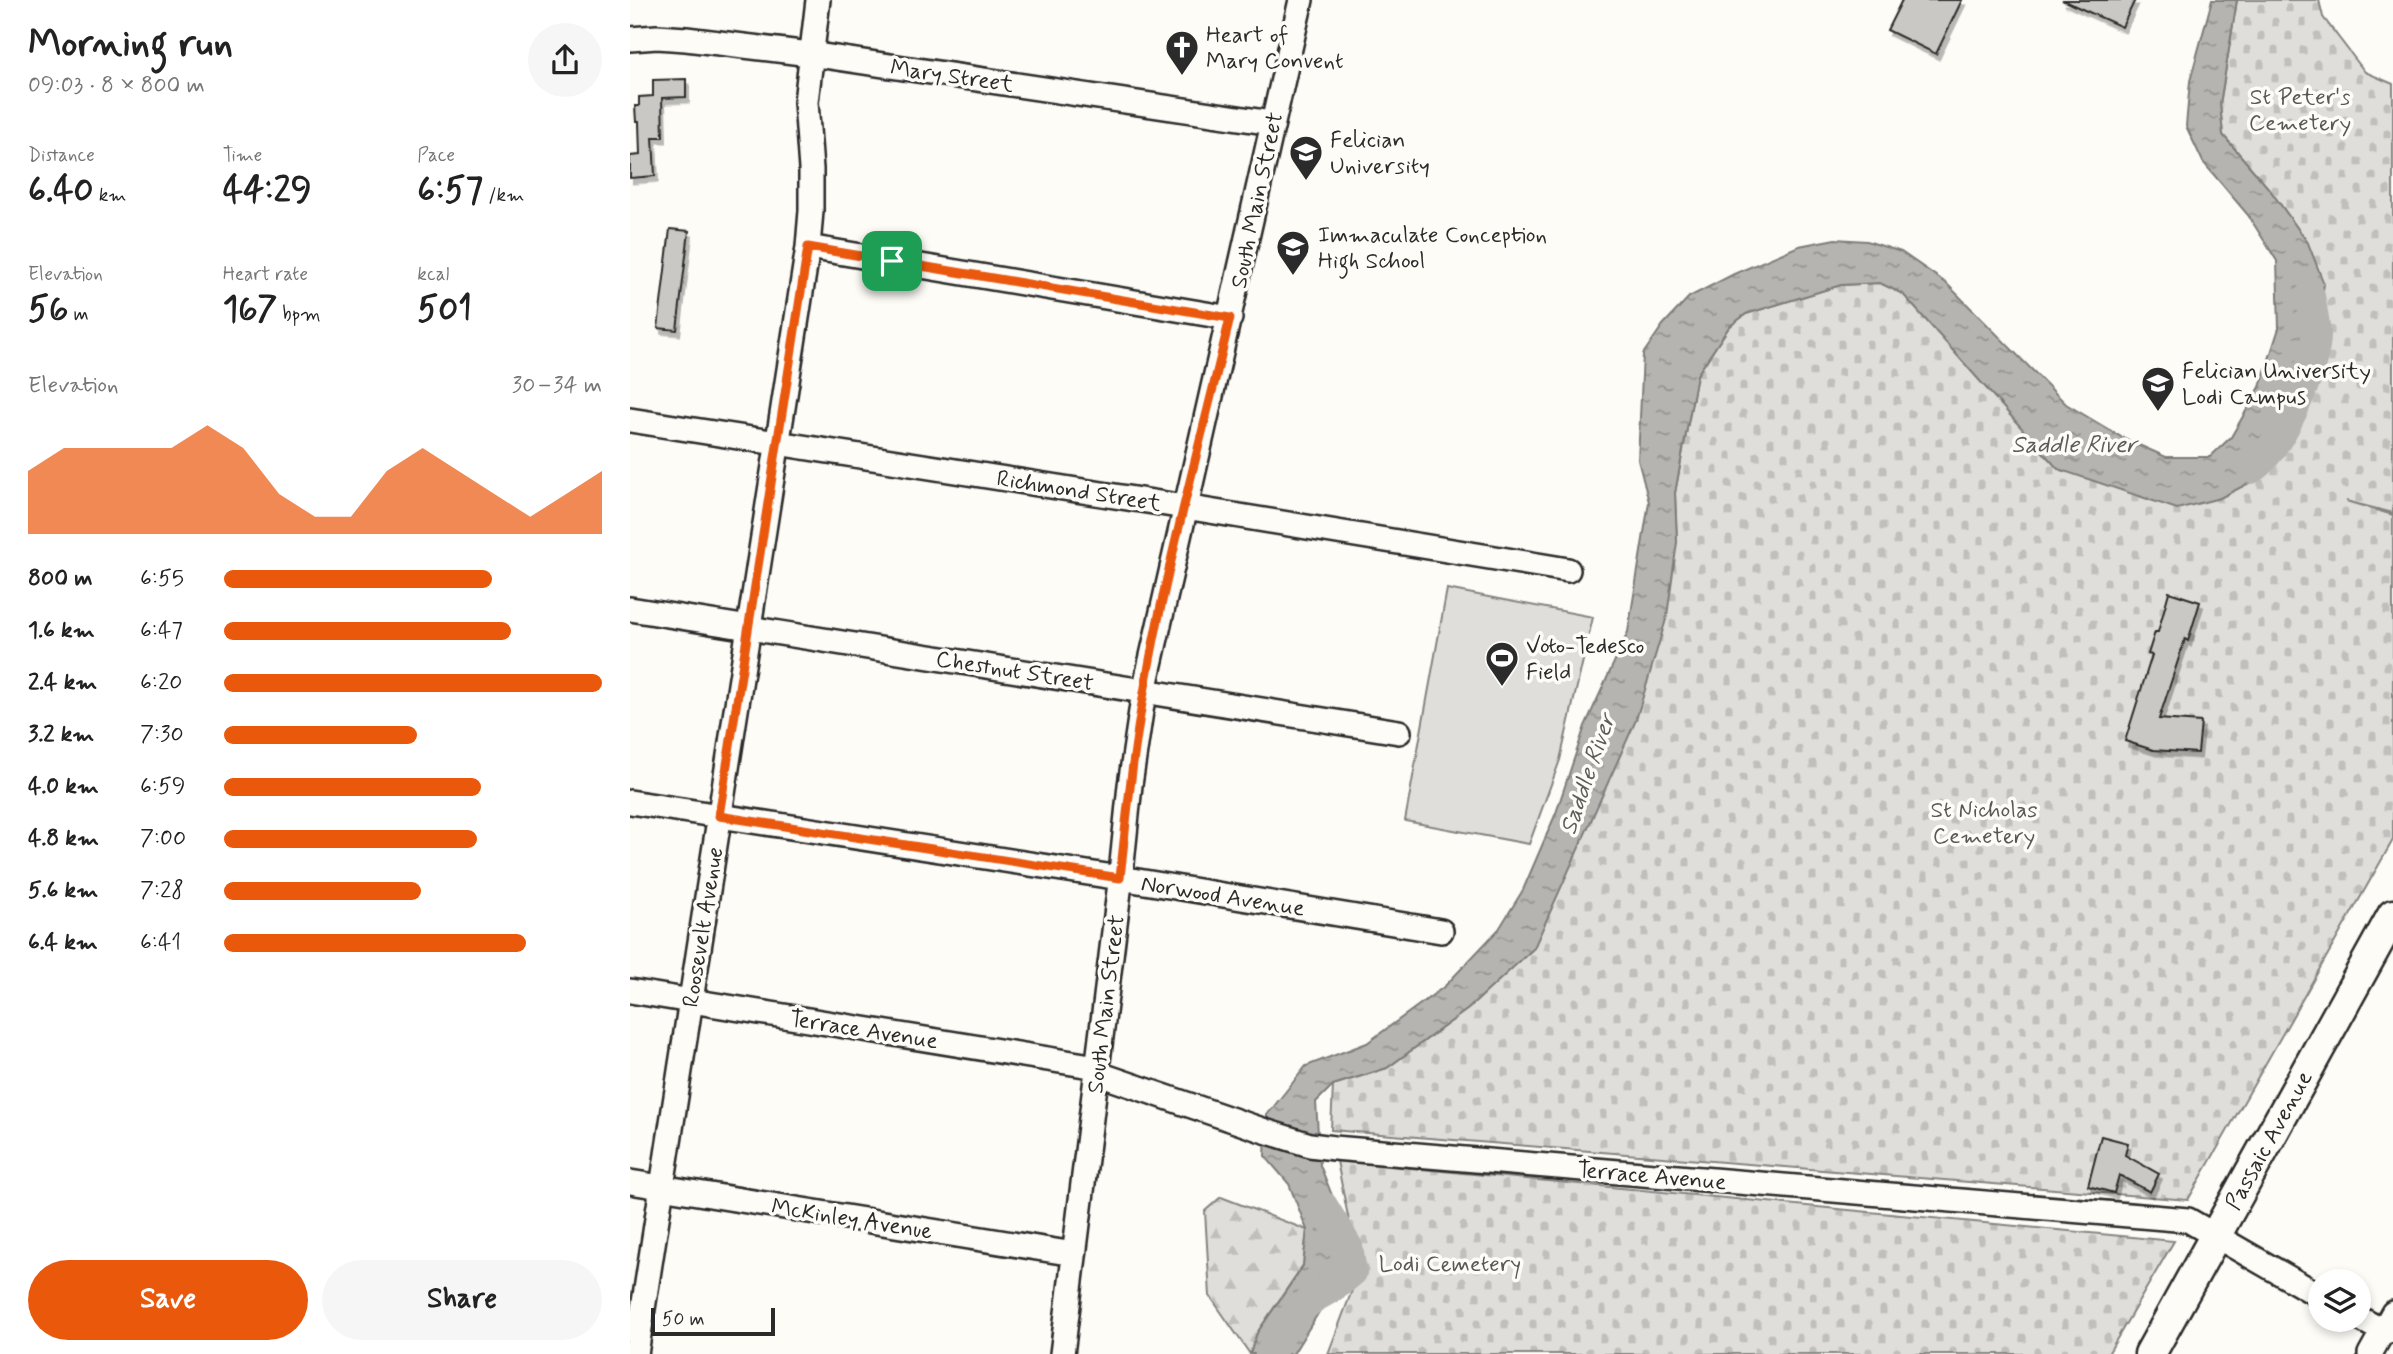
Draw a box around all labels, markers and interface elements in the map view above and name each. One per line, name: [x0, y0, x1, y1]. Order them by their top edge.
text: Morning run: [28, 20, 233, 69]
place label: Heart of Mary Convent: [1206, 21, 1344, 77]
button: share: [528, 23, 602, 97]
church icon: Heart of Mary Convent: [1163, 28, 1201, 77]
street label: Mary Street: [888, 53, 1016, 101]
text: 09:03 · 8 × 800 m: [28, 71, 205, 101]
park label: St Peter's Cemetery: [2249, 83, 2351, 139]
street label: South Main Street: [1225, 109, 1291, 291]
place label: Felician University: [1330, 126, 1430, 182]
school or university icon: Felician University: [1287, 133, 1325, 182]
text: Distance: [28, 143, 95, 168]
text: Time: [223, 143, 262, 168]
text: Pace: [417, 143, 455, 168]
text: 6.40: [28, 168, 94, 214]
text: 44:29: [223, 168, 312, 214]
text: 6:57: [417, 168, 483, 214]
text: km: [94, 183, 126, 208]
text: /km: [483, 183, 524, 208]
place label: Immaculate Conception High School: [1318, 221, 1547, 279]
school or university icon: Immaculate Conception High School: [1274, 228, 1312, 277]
pin: [862, 231, 922, 291]
icon: arrive: [873, 242, 911, 280]
text: Elevation: [28, 262, 103, 287]
text: Heart rate: [223, 262, 308, 287]
text: kcal: [417, 262, 449, 287]
text: 56: [28, 287, 68, 333]
text: 167: [223, 287, 277, 333]
text: 501: [417, 287, 472, 333]
text: m: [68, 302, 89, 327]
text: bpm: [277, 302, 321, 327]
place label: Felician University Lodi Campus: [2182, 357, 2371, 413]
school or university icon: Felician University Lodi Campus: [2139, 364, 2177, 413]
text: Elevation: [28, 371, 119, 401]
text: 30–34 m: [512, 371, 602, 401]
water label: Saddle River: [2011, 430, 2139, 461]
street label: Richmond Street: [994, 464, 1164, 520]
text: 800 m: [28, 564, 92, 594]
text: 6:55: [140, 564, 184, 594]
text: 1.6 km: [28, 616, 95, 646]
text: 6:47: [140, 616, 183, 646]
place label: Voto-Tedesco Field: [1526, 632, 1645, 688]
sports icon: Voto-Tedesco Field: [1483, 639, 1521, 688]
street label: Chestnut Street: [934, 645, 1096, 699]
text: 2.4 km: [28, 668, 97, 698]
text: 6:20: [140, 668, 182, 698]
water label: Saddle River: [1553, 708, 1624, 839]
text: 3.2 km: [28, 720, 94, 750]
text: 7:30: [140, 720, 184, 750]
text: 4.0 km: [28, 772, 99, 802]
text: 6:59: [140, 772, 185, 802]
park label: St Nicholas Cemetery: [1930, 796, 2038, 852]
text: 4.8 km: [28, 824, 99, 854]
text: 7:00: [140, 824, 186, 854]
street label: Roosevelt Avenue: [676, 845, 731, 1010]
street label: Norwood Avenue: [1139, 869, 1307, 925]
text: 5.6 km: [28, 876, 98, 906]
text: 7:28: [140, 876, 184, 906]
street label: South Main Street: [1081, 913, 1133, 1095]
text: 6.4 km: [28, 928, 98, 958]
text: 6:41: [140, 928, 181, 958]
street label: Terrace Avenue: [787, 1004, 940, 1058]
street label: Passaic Avenue: [2219, 1066, 2320, 1216]
street label: Terrace Avenue: [1576, 1156, 1728, 1198]
street label: McKinley Avenue: [769, 1192, 935, 1248]
park label: Lodi Cemetery: [1379, 1250, 1521, 1280]
button: Save: [28, 1260, 308, 1340]
button: Share: [322, 1260, 602, 1340]
map controls: [2308, 1269, 2371, 1332]
button: layers: [2308, 1269, 2371, 1332]
scale bar: [651, 1305, 775, 1337]
text: 50 m: [662, 1307, 705, 1332]

